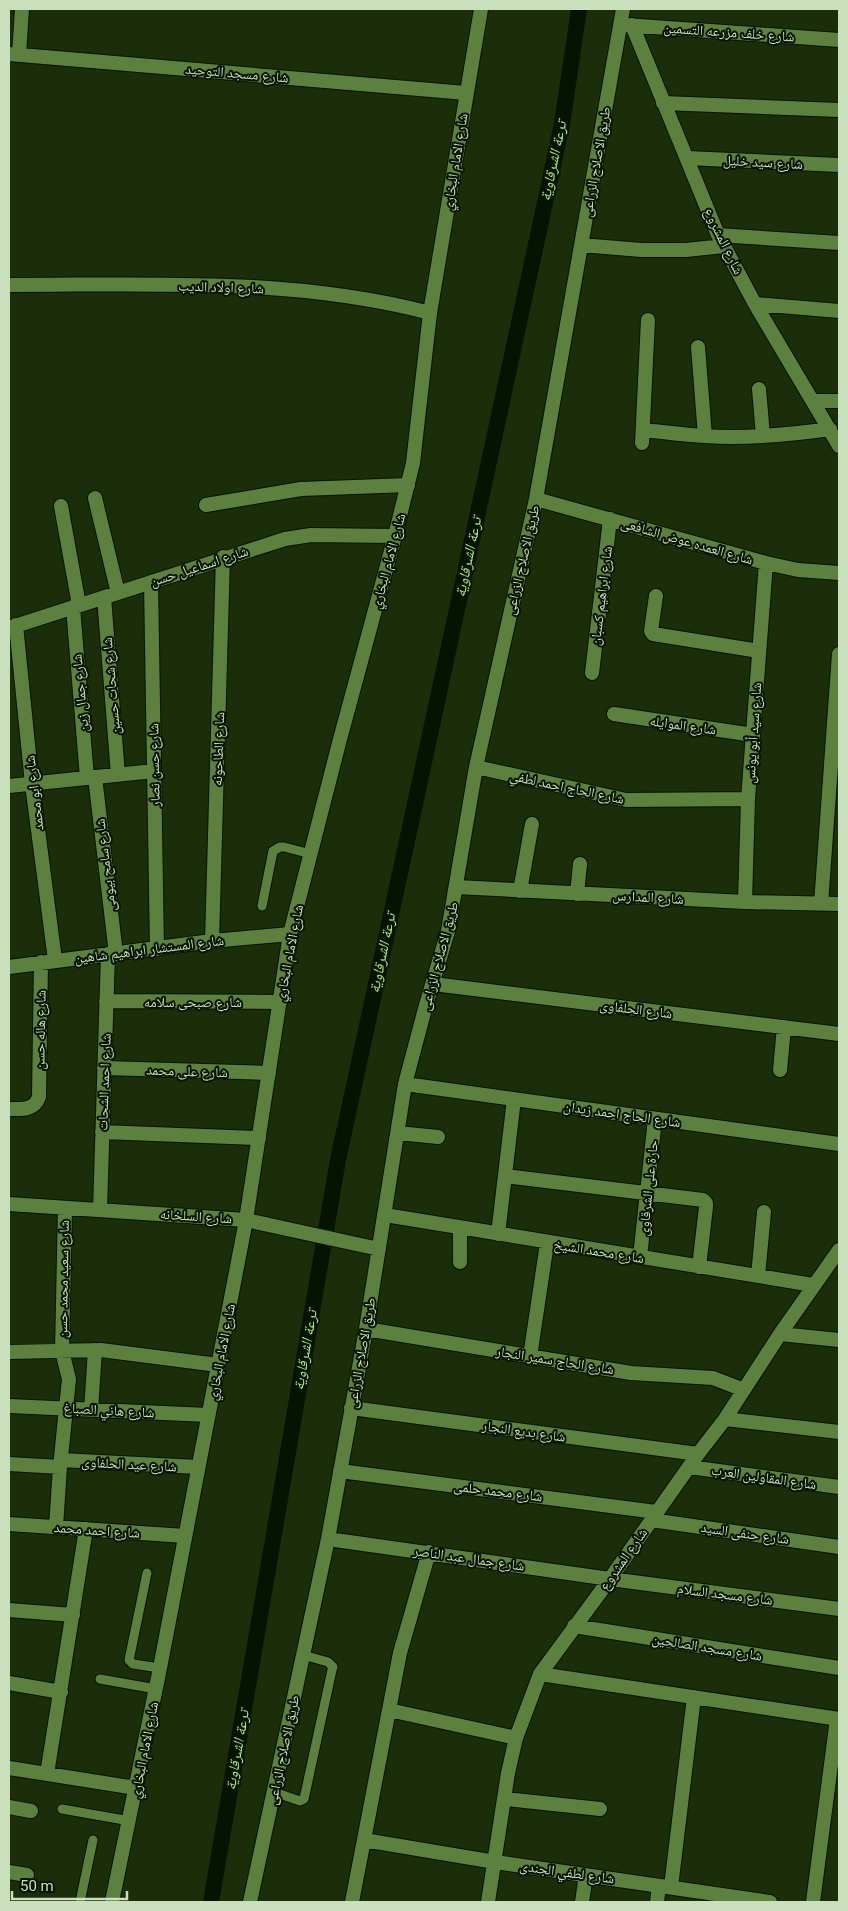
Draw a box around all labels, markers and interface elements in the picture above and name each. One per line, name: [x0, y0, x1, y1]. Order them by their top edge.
street label: شارع خلف مزرعه التسمين: [663, 19, 795, 47]
street label: شارع مسجد التوحيد: [184, 61, 289, 87]
street label: طريق الاصلاح الزراعى: [578, 105, 616, 219]
street label: شارع الامام البخاري: [439, 112, 474, 212]
water label: ترعة الشرقاوية: [536, 116, 571, 203]
street label: شارع سيد خليل: [722, 152, 803, 174]
street label: شارع المشروع: [699, 205, 747, 278]
street label: شارع اولاد الديب: [178, 278, 264, 298]
street label: طريق الاصلاح الزراعى: [502, 504, 544, 617]
street label: شارع الامام البخاري: [368, 511, 412, 611]
water label: ترعة الشرقاوية: [451, 512, 486, 599]
street label: شارع العمده عوض الشافعى: [619, 514, 755, 569]
street label: شارع اسماعيل حسن: [148, 543, 251, 591]
street label: شارع ابراهيم كسبان: [587, 545, 617, 647]
street label: شارع شحات حسين: [99, 636, 125, 735]
street label: شارع جمال زين: [69, 653, 93, 733]
street label: شارع سيد أبو يونس: [741, 682, 767, 784]
street label: شارع الطاحونه: [209, 712, 229, 787]
street label: شارع الموايله: [649, 712, 717, 740]
street label: شارع حسن نصار: [145, 723, 165, 808]
street label: شارع ابو محمد: [21, 754, 49, 831]
street label: شارع الحاج احمد لطفي: [508, 767, 626, 810]
street label: شارع سامح بيومى: [91, 817, 121, 912]
street label: شارع المدارس: [612, 887, 684, 909]
street label: طريق الاصلاح الزراعى: [417, 900, 463, 1013]
street label: شارع الامام البخاري: [272, 903, 310, 1003]
water label: ترعة الشرقاوية: [365, 908, 400, 995]
street label: شارع المستشار ابراهيم شاهين: [73, 932, 225, 968]
street label: شارع هاله حسن: [31, 990, 51, 1070]
street label: شارع صبحى سلامه: [144, 994, 242, 1012]
street label: شارع الحلفاوى: [598, 997, 673, 1023]
street label: شارع احمد الشحات: [94, 1033, 116, 1131]
street label: شارع على محمد: [146, 1062, 228, 1082]
street label: شارع الحاج احمد زيدان: [562, 1098, 682, 1132]
street label: حارة على الشرقاوى: [635, 1139, 662, 1237]
street label: شارع السلخانه: [159, 1206, 233, 1228]
street label: شارع سعيد محمد حسن: [54, 1220, 74, 1338]
street label: شارع محمد الشيخ: [552, 1236, 646, 1268]
street label: طريق الاصلاح الزراعى: [343, 1296, 381, 1410]
street label: شارع الامام البخاري: [204, 1302, 242, 1402]
water label: ترعة الشرقاوية: [289, 1305, 322, 1391]
street label: شارع الحاج سمير النجار: [493, 1343, 615, 1379]
street label: شارع هاني الصباغ: [63, 1400, 155, 1424]
street label: شارع بديع النجار: [480, 1417, 567, 1447]
street label: شارع عيد الحلفاوى: [81, 1454, 177, 1476]
street label: شارع المقاولين العرب: [710, 1462, 818, 1494]
street label: شارع محمد حلمى: [452, 1478, 543, 1506]
street label: شارع احمد محمد: [53, 1519, 141, 1543]
street label: شارع حنفى السيد: [700, 1519, 790, 1549]
street label: شارع المشروع: [596, 1525, 652, 1594]
street label: شارع جمال عبد الناصر: [411, 1542, 526, 1576]
street label: شارع مسجد السلام: [676, 1580, 774, 1610]
street label: شارع مسجد الصالحين: [650, 1630, 763, 1666]
street label: طريق الاصلاح الزراعى: [264, 1694, 304, 1807]
street label: شارع الامام البخاري: [127, 1700, 165, 1800]
water label: ترعة الشرقاوية: [221, 1705, 254, 1791]
street label: شارع لطفي الجندى: [518, 1857, 615, 1890]
scale bar: [12, 1868, 128, 1900]
text: 50 m: [20, 1877, 54, 1895]

